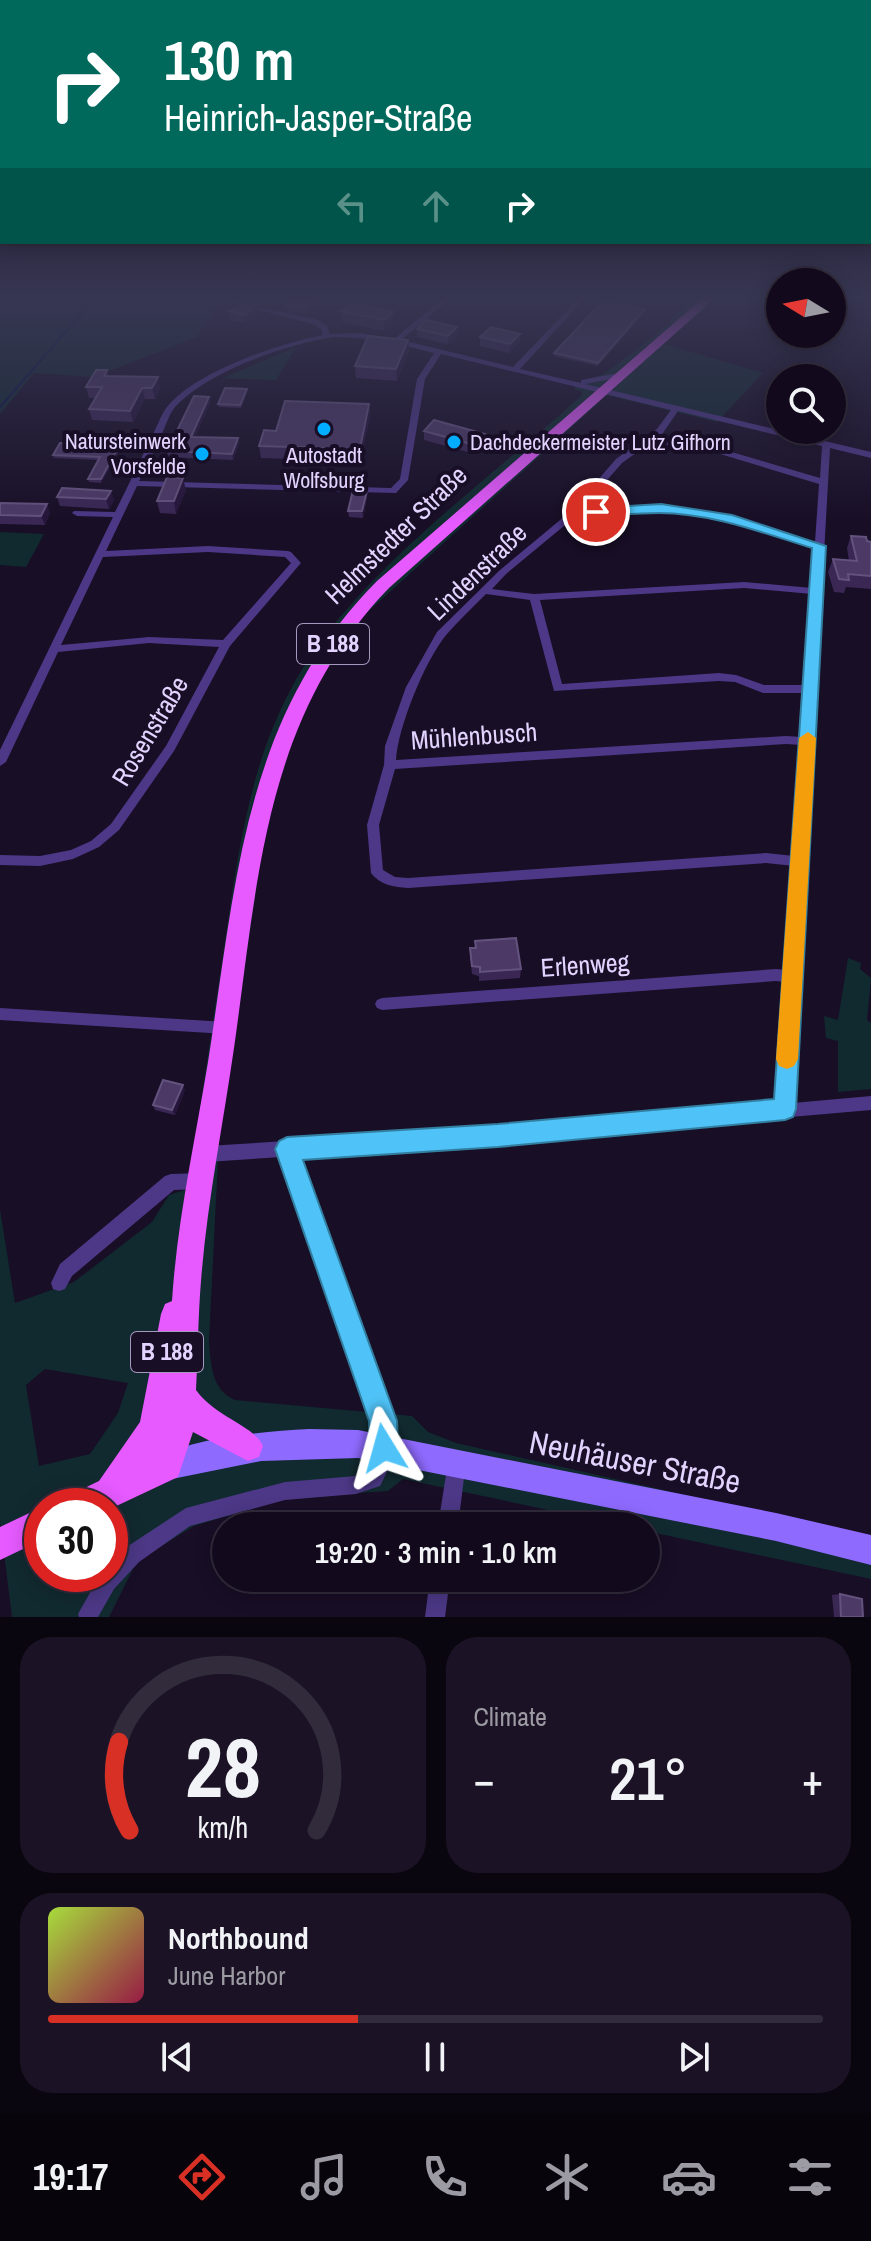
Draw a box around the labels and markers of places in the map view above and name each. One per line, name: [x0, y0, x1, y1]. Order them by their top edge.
marker: Autostadt Wolfsburg: [315, 420, 333, 438]
place label: Natursteinwerk Vorsfelde: [65, 426, 187, 481]
place label: Dachdeckermeister Lutz Gifhorn: [470, 427, 731, 457]
marker: Dachdeckermeister Lutz Gifhorn: [445, 433, 463, 451]
place label: Autostadt Wolfsburg: [284, 440, 364, 495]
marker: Natursteinwerk Vorsfelde: [193, 445, 211, 463]
pin: [562, 478, 630, 546]

